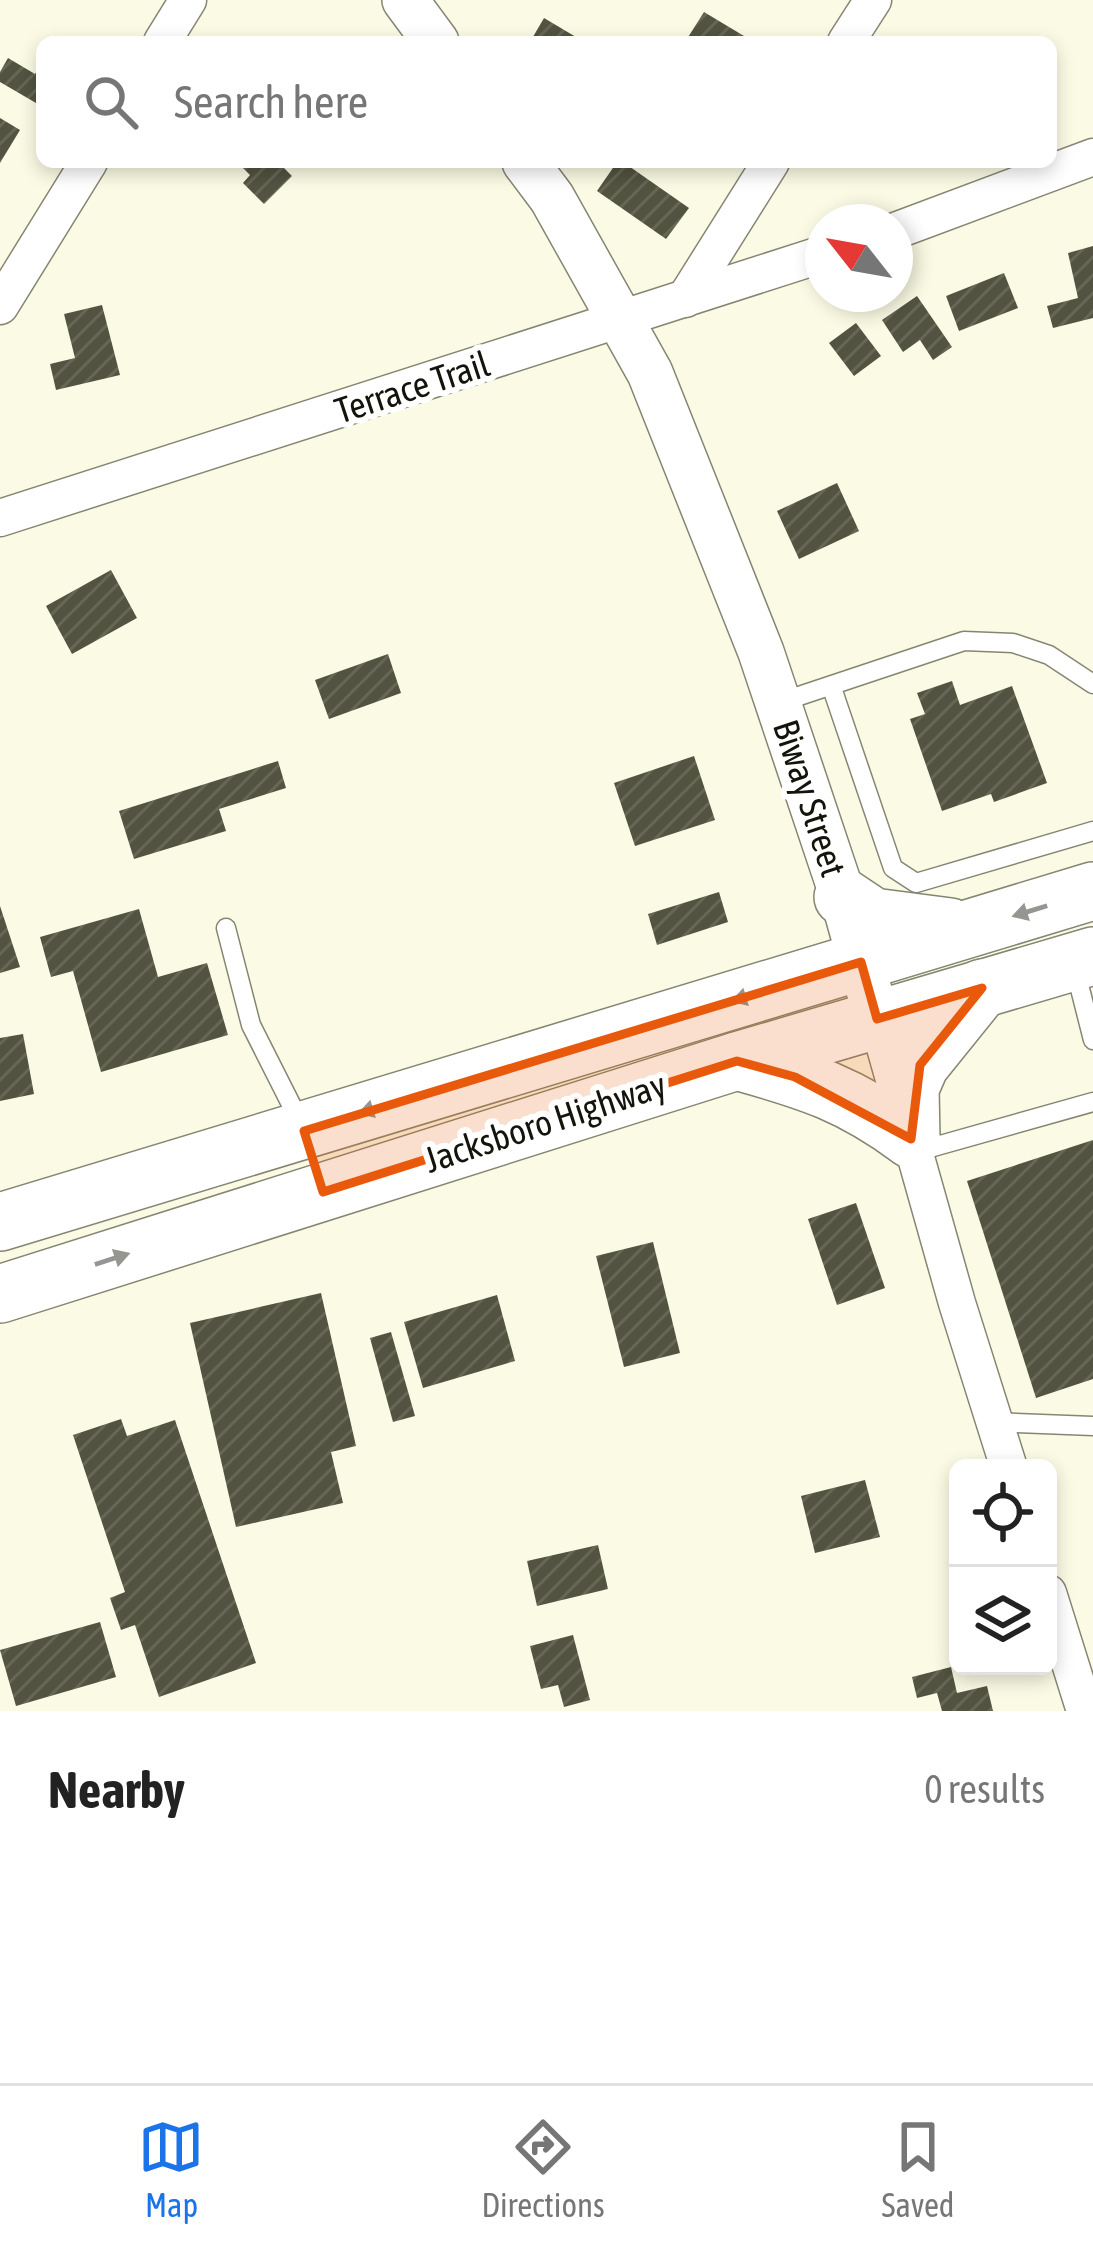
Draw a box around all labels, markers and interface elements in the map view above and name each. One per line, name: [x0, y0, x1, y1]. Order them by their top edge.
search box: [36, 36, 1057, 168]
icon: search: [78, 69, 144, 135]
text: Search here: [174, 76, 368, 128]
north arrow: [805, 204, 913, 312]
street label: Terrace Trail: [329, 342, 495, 432]
street label: Biway Street: [765, 714, 855, 882]
one-way arrow: [1011, 903, 1048, 921]
one-way arrow: [730, 988, 767, 1006]
street label: Jacksboro Highway: [419, 1063, 671, 1181]
one-way arrow: [357, 1100, 394, 1119]
one-way arrow: [94, 1248, 131, 1267]
map controls: [949, 1459, 1057, 1675]
button: locate: [949, 1459, 1057, 1567]
button: layers: [949, 1567, 1057, 1675]
text: Nearby: [48, 1760, 185, 1819]
text: 0 results: [924, 1767, 1045, 1811]
tab: Map: [138, 2114, 204, 2224]
tab: Directions: [481, 2114, 605, 2224]
tab: Saved: [882, 2114, 954, 2224]

